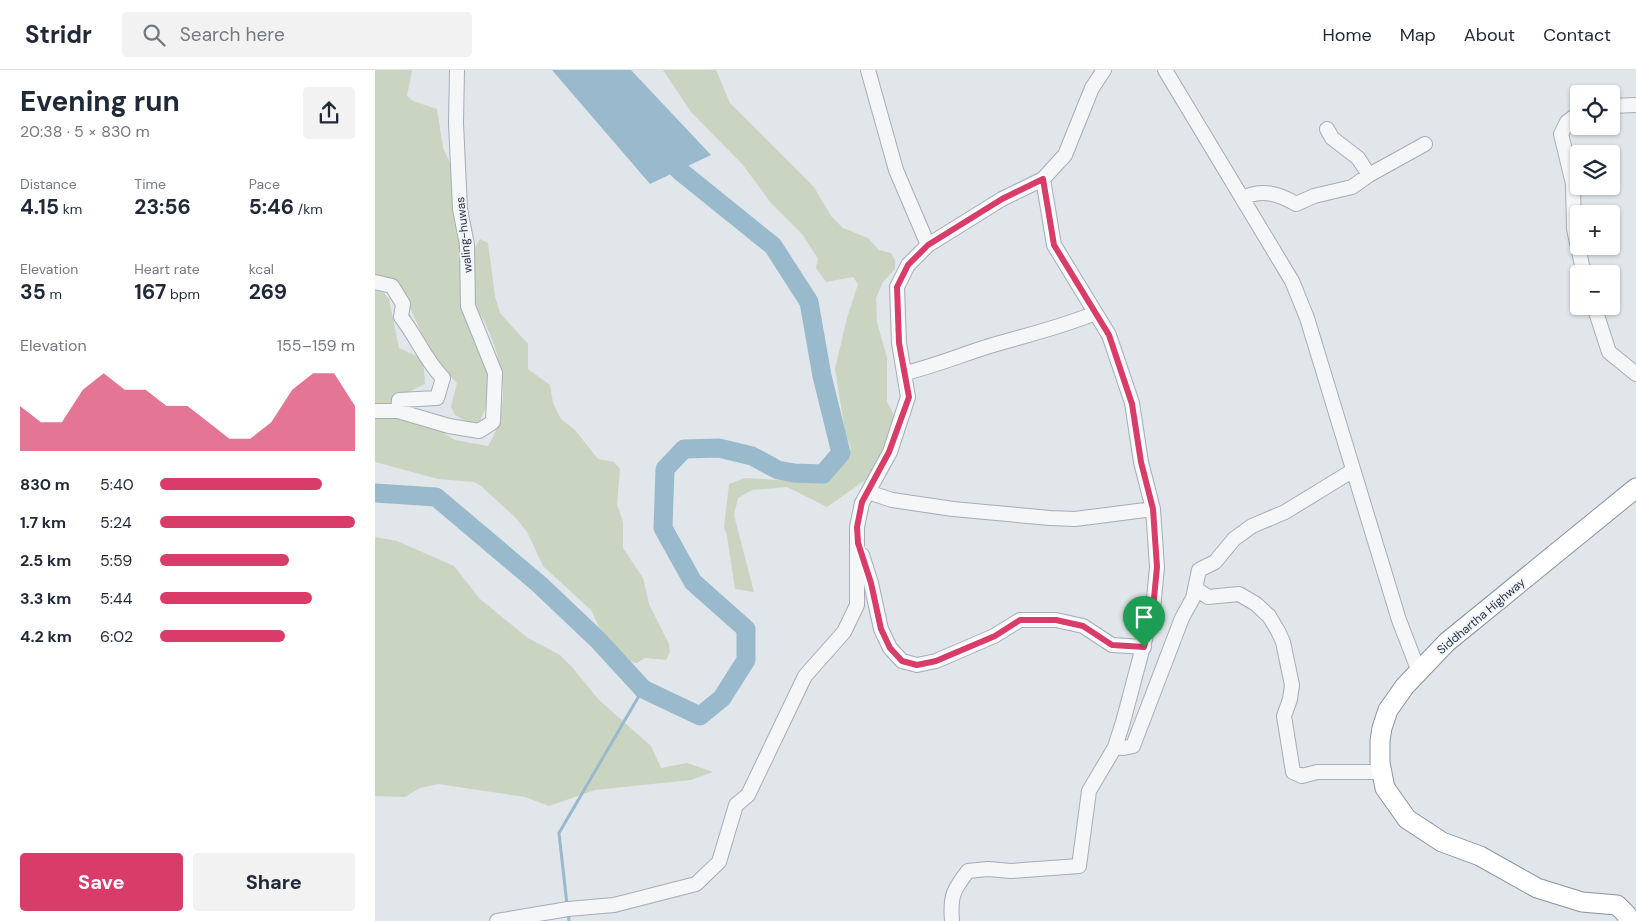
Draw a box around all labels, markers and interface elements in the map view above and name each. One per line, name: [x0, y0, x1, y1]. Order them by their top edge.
search box: [122, 12, 472, 57]
text: Stridr: [25, 19, 92, 50]
icon: search: [140, 21, 168, 49]
text: Search here: [180, 22, 285, 47]
text: Home: [1322, 23, 1372, 47]
text: Map: [1400, 23, 1436, 47]
text: About: [1464, 23, 1515, 47]
text: Contact: [1543, 23, 1611, 47]
text: Evening run: [20, 83, 180, 120]
map controls: [1570, 85, 1620, 315]
button: locate: [1570, 85, 1620, 135]
button: share: [303, 87, 355, 139]
text: 20:38 · 5 × 830 m: [20, 121, 150, 142]
button: layers: [1570, 145, 1620, 195]
text: Distance: [20, 175, 77, 193]
text: Time: [134, 175, 166, 193]
text: Pace: [249, 175, 280, 193]
text: 4.15: [20, 193, 59, 221]
text: 23:56: [134, 193, 191, 221]
text: 5:46: [249, 193, 294, 221]
street label: waling-huwas: [452, 196, 476, 274]
text: km: [59, 200, 82, 218]
text: /km: [294, 200, 323, 218]
button: +: [1570, 205, 1620, 255]
text: Elevation: [20, 260, 78, 278]
text: Heart rate: [134, 260, 200, 278]
text: kcal: [249, 260, 274, 278]
button: −: [1570, 265, 1620, 315]
text: 35: [20, 278, 46, 306]
text: 167: [134, 278, 166, 306]
text: 269: [249, 278, 287, 306]
text: m: [46, 285, 62, 303]
text: bpm: [166, 285, 200, 303]
text: Elevation: [20, 335, 87, 356]
text: 155–159 m: [277, 335, 355, 356]
text: 830 m: [20, 474, 70, 495]
text: 5:40: [100, 474, 134, 495]
text: 1.7 km: [20, 512, 66, 533]
text: 5:24: [100, 512, 132, 533]
text: 2.5 km: [20, 550, 71, 571]
text: 5:59: [100, 550, 132, 571]
street label: Siddhartha Highway: [1433, 574, 1529, 658]
text: 3.3 km: [20, 588, 71, 609]
text: 5:44: [100, 588, 132, 609]
pin: [1123, 596, 1165, 647]
icon: arrive: [1130, 603, 1158, 631]
text: 4.2 km: [20, 626, 72, 647]
text: 6:02: [100, 626, 133, 647]
button: Save: [20, 853, 183, 911]
button: Share: [193, 853, 355, 911]

